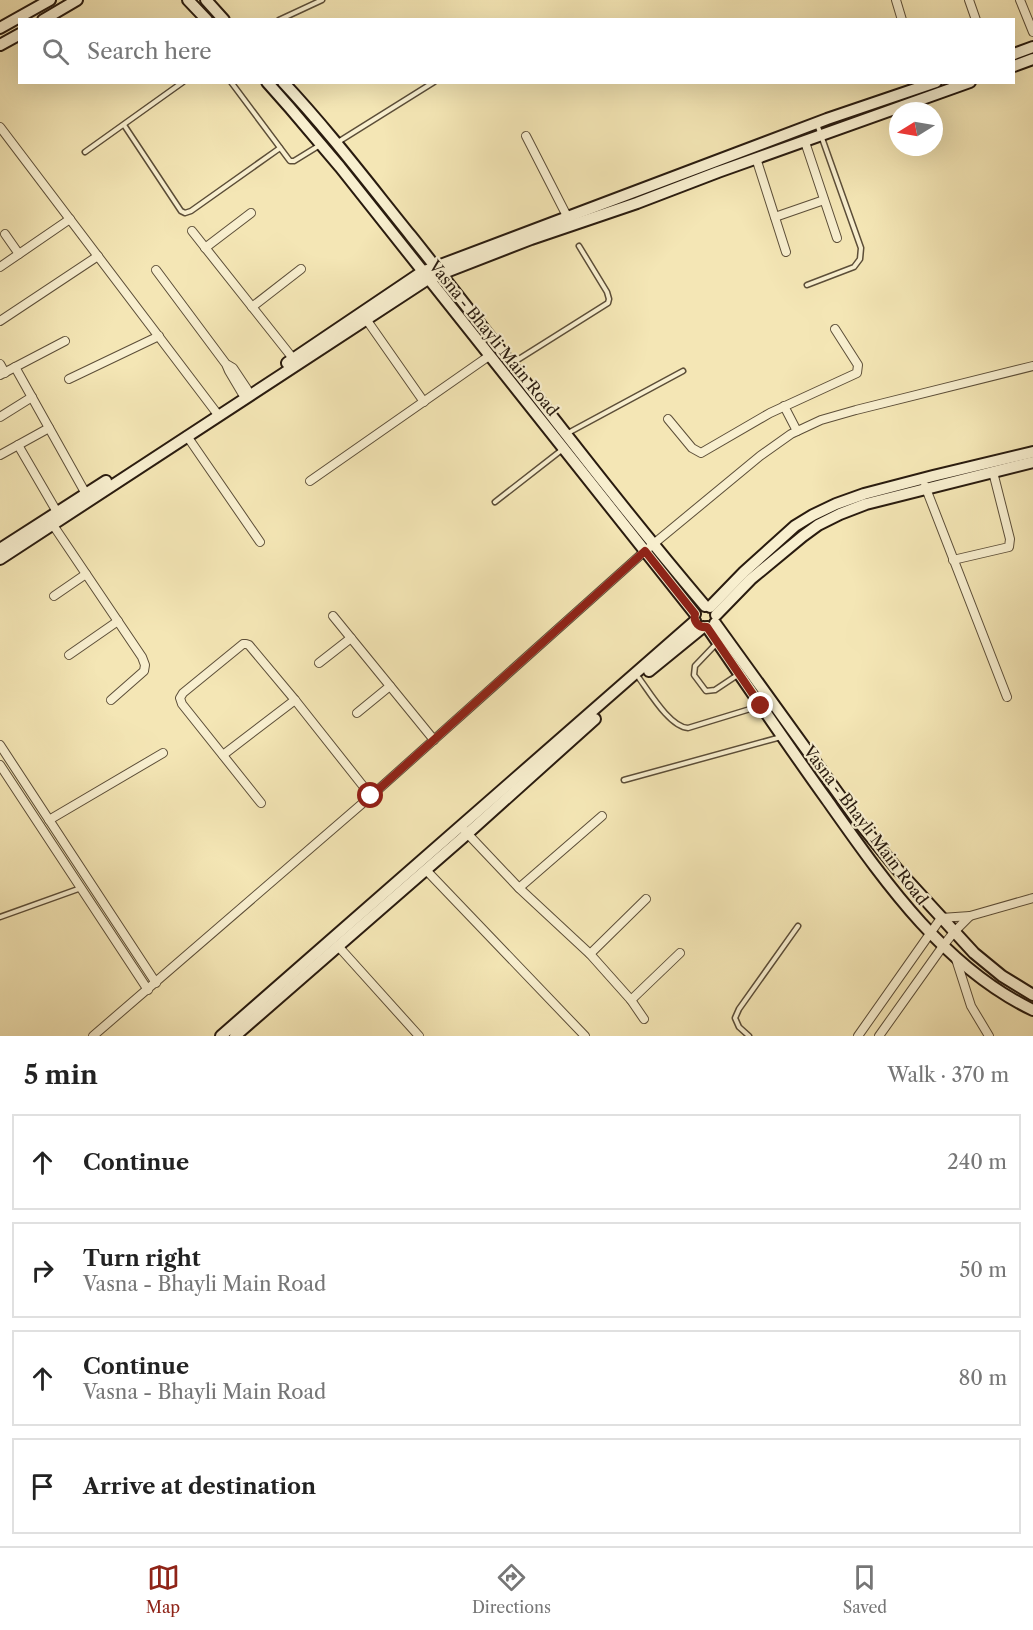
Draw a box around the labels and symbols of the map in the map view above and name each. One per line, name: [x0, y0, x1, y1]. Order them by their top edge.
north arrow: [889, 102, 943, 156]
street label: Vasna - Bhayli Main Road: [424, 255, 563, 420]
route end: [747, 692, 773, 718]
street label: Vasna - Bhayli Main Road: [799, 740, 933, 909]
route start: [357, 782, 383, 808]

